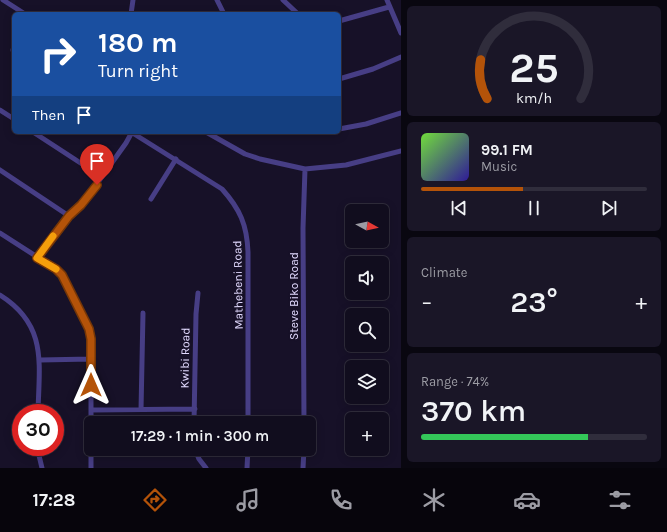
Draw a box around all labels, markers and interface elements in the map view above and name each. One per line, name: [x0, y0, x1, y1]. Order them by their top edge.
text: 180 m: [98, 26, 177, 59]
icon: right: [32, 28, 84, 80]
text: 25: [509, 44, 559, 92]
text: Turn right: [98, 60, 178, 82]
text: km/h: [516, 89, 552, 106]
icon: arrive: [73, 104, 95, 126]
text: Then: [32, 106, 65, 124]
text: 99.1 FM: [481, 141, 533, 159]
pin: [80, 144, 114, 185]
icon: arrive: [86, 150, 108, 172]
text: Music: [481, 159, 517, 174]
icon: previous: [448, 197, 470, 219]
icon: pause: [523, 197, 545, 219]
icon: next: [598, 197, 620, 219]
north arrow: [345, 204, 389, 248]
map controls: [345, 204, 389, 456]
street label: Mathebeni Road: [230, 240, 246, 330]
street label: Steve Biko Road: [287, 252, 301, 340]
button: sound: [345, 256, 389, 300]
text: Climate: [421, 265, 467, 280]
text: 23°: [510, 284, 558, 320]
text: −: [421, 289, 433, 315]
text: +: [635, 289, 647, 315]
button: search: [345, 308, 389, 352]
street label: Kwibi Road: [177, 328, 193, 388]
button: layers: [345, 360, 389, 404]
position arrow: [70, 364, 112, 406]
text: Range · 74%: [421, 374, 489, 389]
text: 370 km: [421, 393, 526, 429]
speed limit sign: 30: [12, 404, 64, 456]
button: +: [345, 412, 389, 456]
text: 17:29 · 1 min · 300 m: [131, 427, 269, 445]
icon: directions: [141, 486, 169, 514]
icon: music: [234, 486, 262, 514]
icon: phone: [327, 486, 355, 514]
icon: climate: [420, 486, 448, 514]
icon: car: [513, 486, 541, 514]
icon: filters: [606, 486, 634, 514]
text: 17:28: [33, 489, 75, 511]

